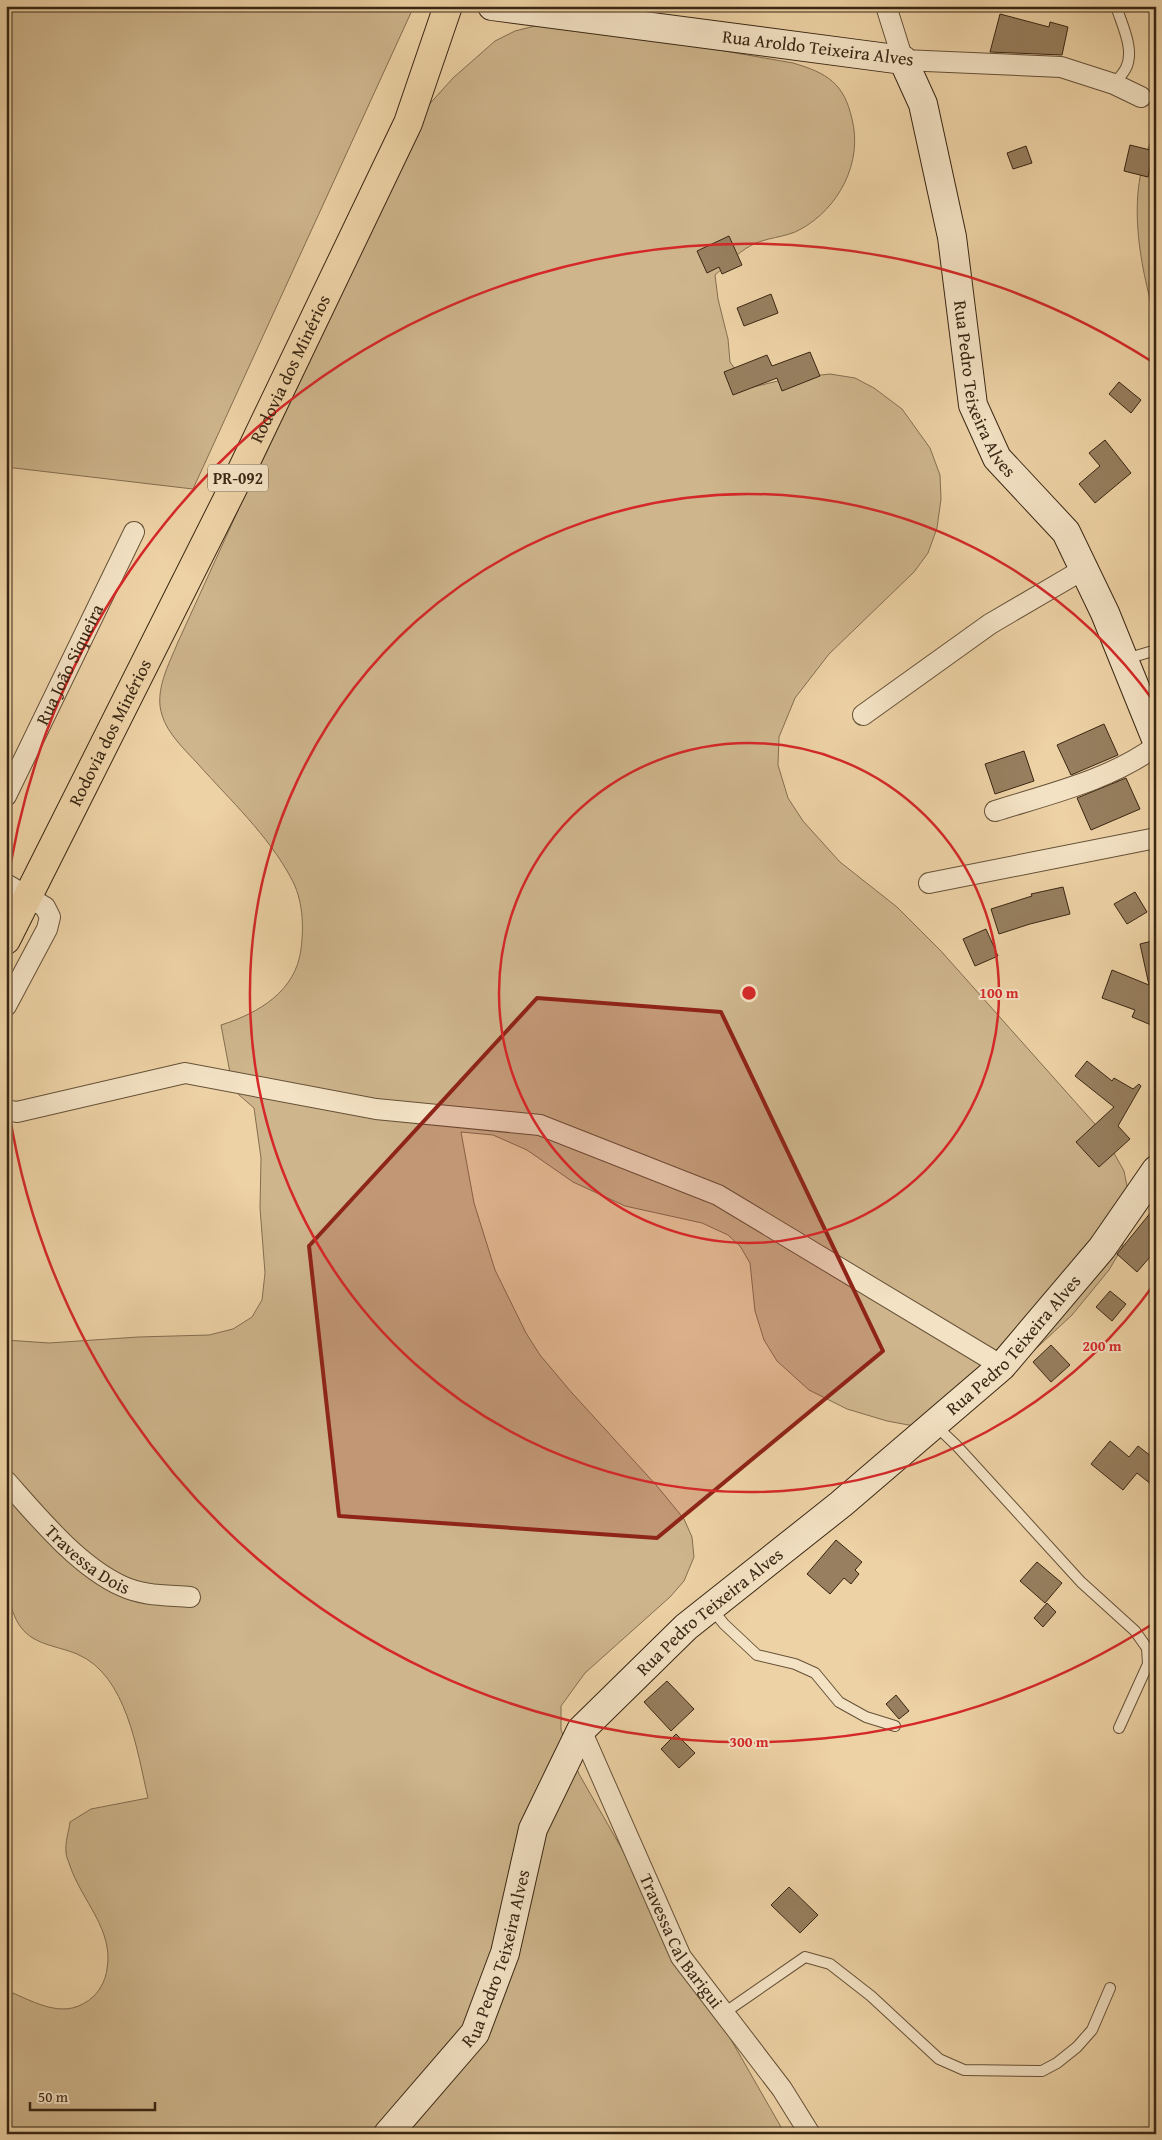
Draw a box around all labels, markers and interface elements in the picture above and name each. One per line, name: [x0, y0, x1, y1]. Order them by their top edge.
street label: Rua Aroldo Teixeira Alves: [721, 22, 915, 73]
street label: Rodovia dos Minérios: [243, 290, 337, 447]
street label: Rua Pedro Teixeira Alves: [947, 299, 1023, 483]
road number: PR-092: [208, 464, 268, 492]
street label: Rua João Siqueira: [28, 599, 110, 729]
street label: Rodovia dos Minérios: [61, 654, 158, 811]
text: 100 m: [979, 982, 1019, 1003]
centre of rings: [740, 984, 758, 1002]
street label: Rua Pedro Teixeira Alves: [940, 1268, 1087, 1421]
text: 200 m: [1082, 1335, 1122, 1356]
street label: Travessa Dois: [39, 1518, 134, 1601]
street label: Rua Pedro Teixeira Alves: [630, 1541, 789, 1682]
text: 300 m: [729, 1731, 769, 1752]
street label: Rua Pedro Teixeira Alves: [454, 1867, 536, 2053]
street label: Travessa Cal Barigui: [633, 1869, 730, 2014]
scale bar: [30, 2080, 155, 2112]
text: 50 m: [38, 2086, 69, 2107]

